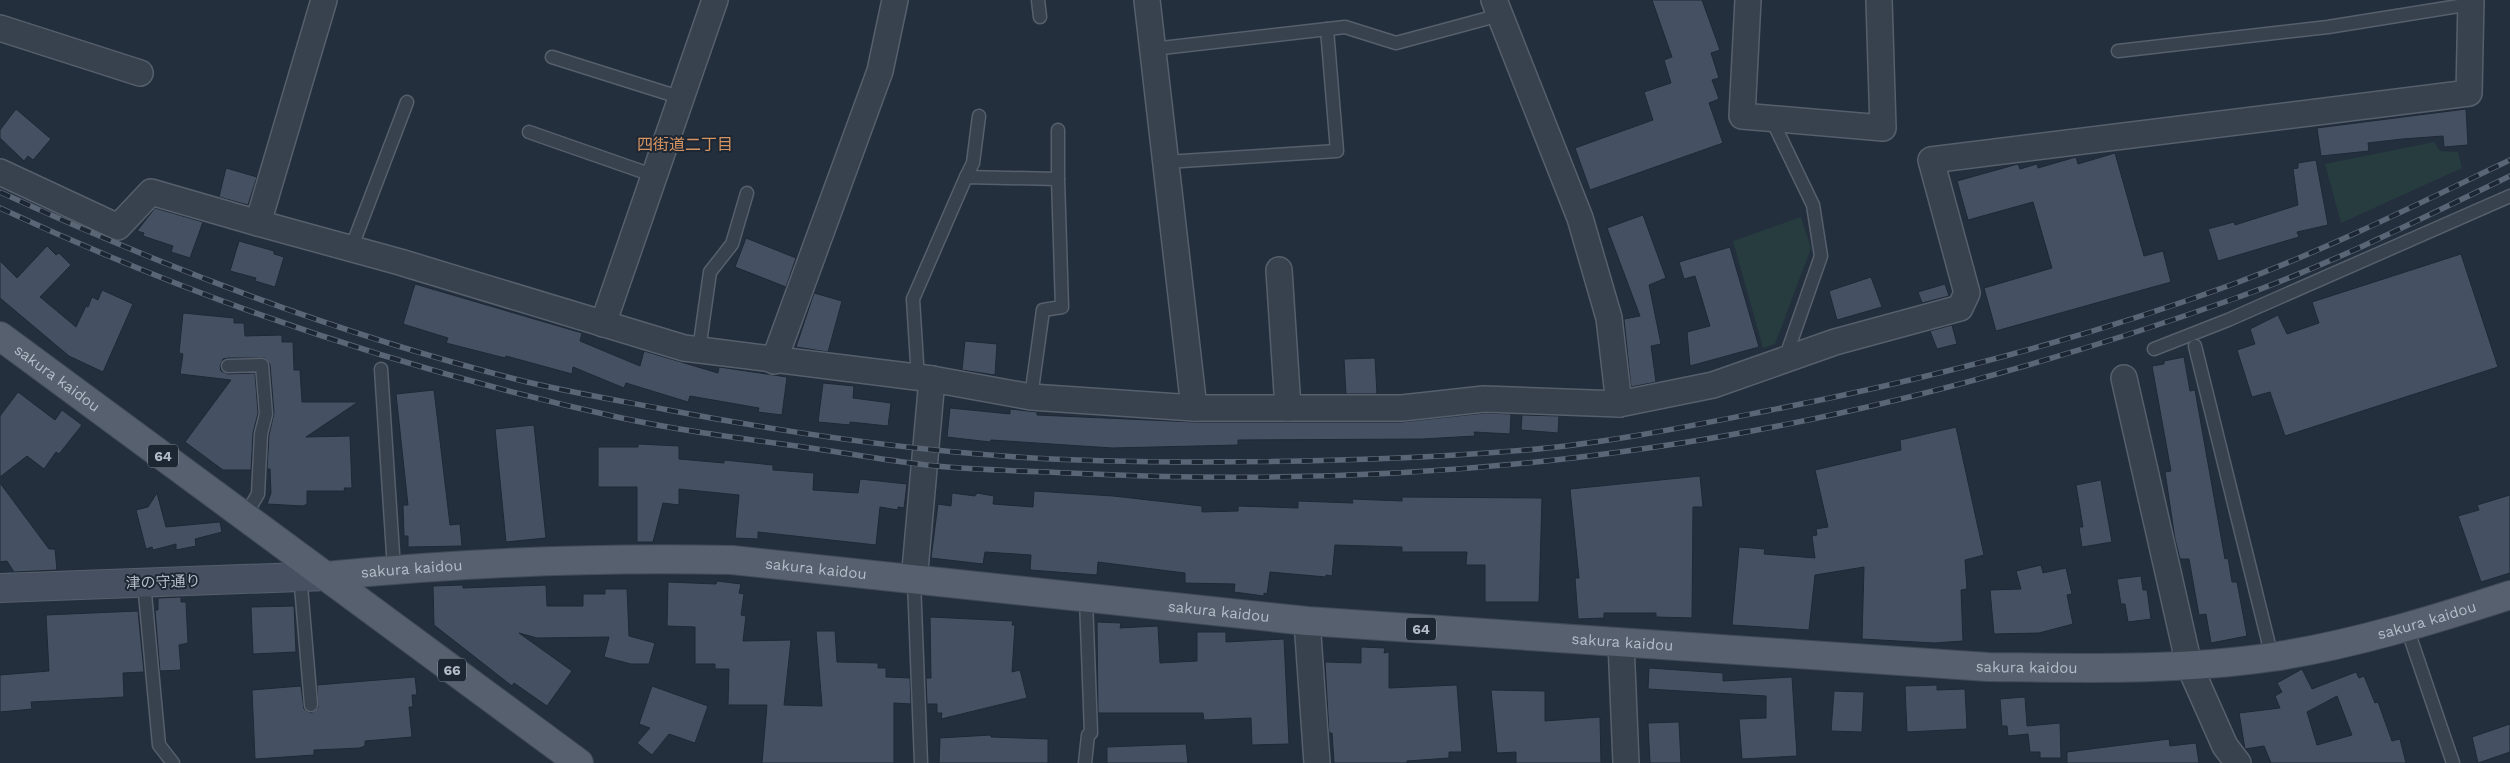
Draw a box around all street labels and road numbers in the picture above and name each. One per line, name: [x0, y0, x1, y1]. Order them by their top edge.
street label: sakura kaidou: [11, 341, 104, 416]
road number: 64: [148, 444, 178, 468]
street label: sakura kaidou: [764, 555, 868, 583]
street label: sakura kaidou: [360, 556, 463, 582]
street label: 津の守通り: [125, 572, 201, 592]
street label: sakura kaidou: [1167, 597, 1270, 626]
street label: sakura kaidou: [2376, 597, 2478, 643]
road number: 64: [1406, 618, 1436, 640]
street label: sakura kaidou: [1571, 630, 1674, 655]
street label: sakura kaidou: [1975, 657, 2078, 677]
road number: 66: [438, 658, 466, 682]

